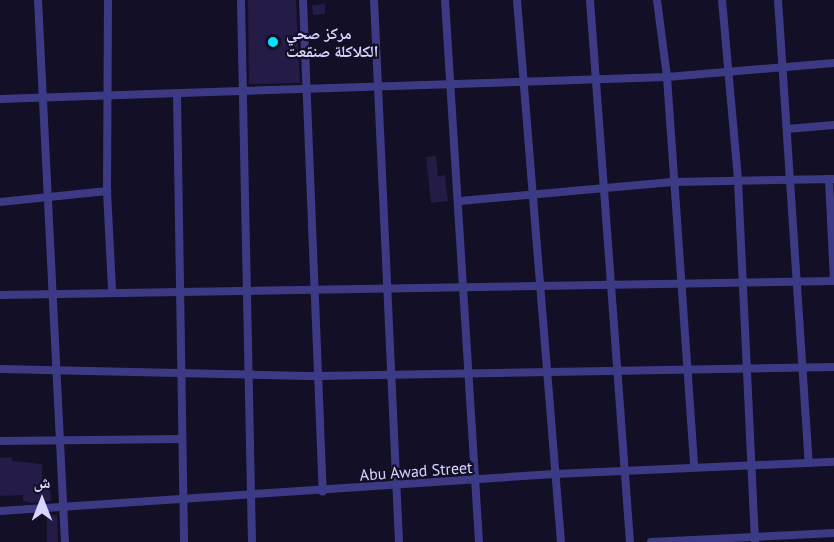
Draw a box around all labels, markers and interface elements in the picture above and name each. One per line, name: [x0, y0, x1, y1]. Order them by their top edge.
place label: مركز صحي الكلاكلة صنقعت: [286, 23, 378, 61]
marker: مركز صحي الكلاكلة صنقعت: [264, 33, 282, 51]
street label: Abu Awad Street: [359, 457, 473, 485]
north arrow: [12, 470, 72, 530]
text: ش: [34, 472, 50, 492]

